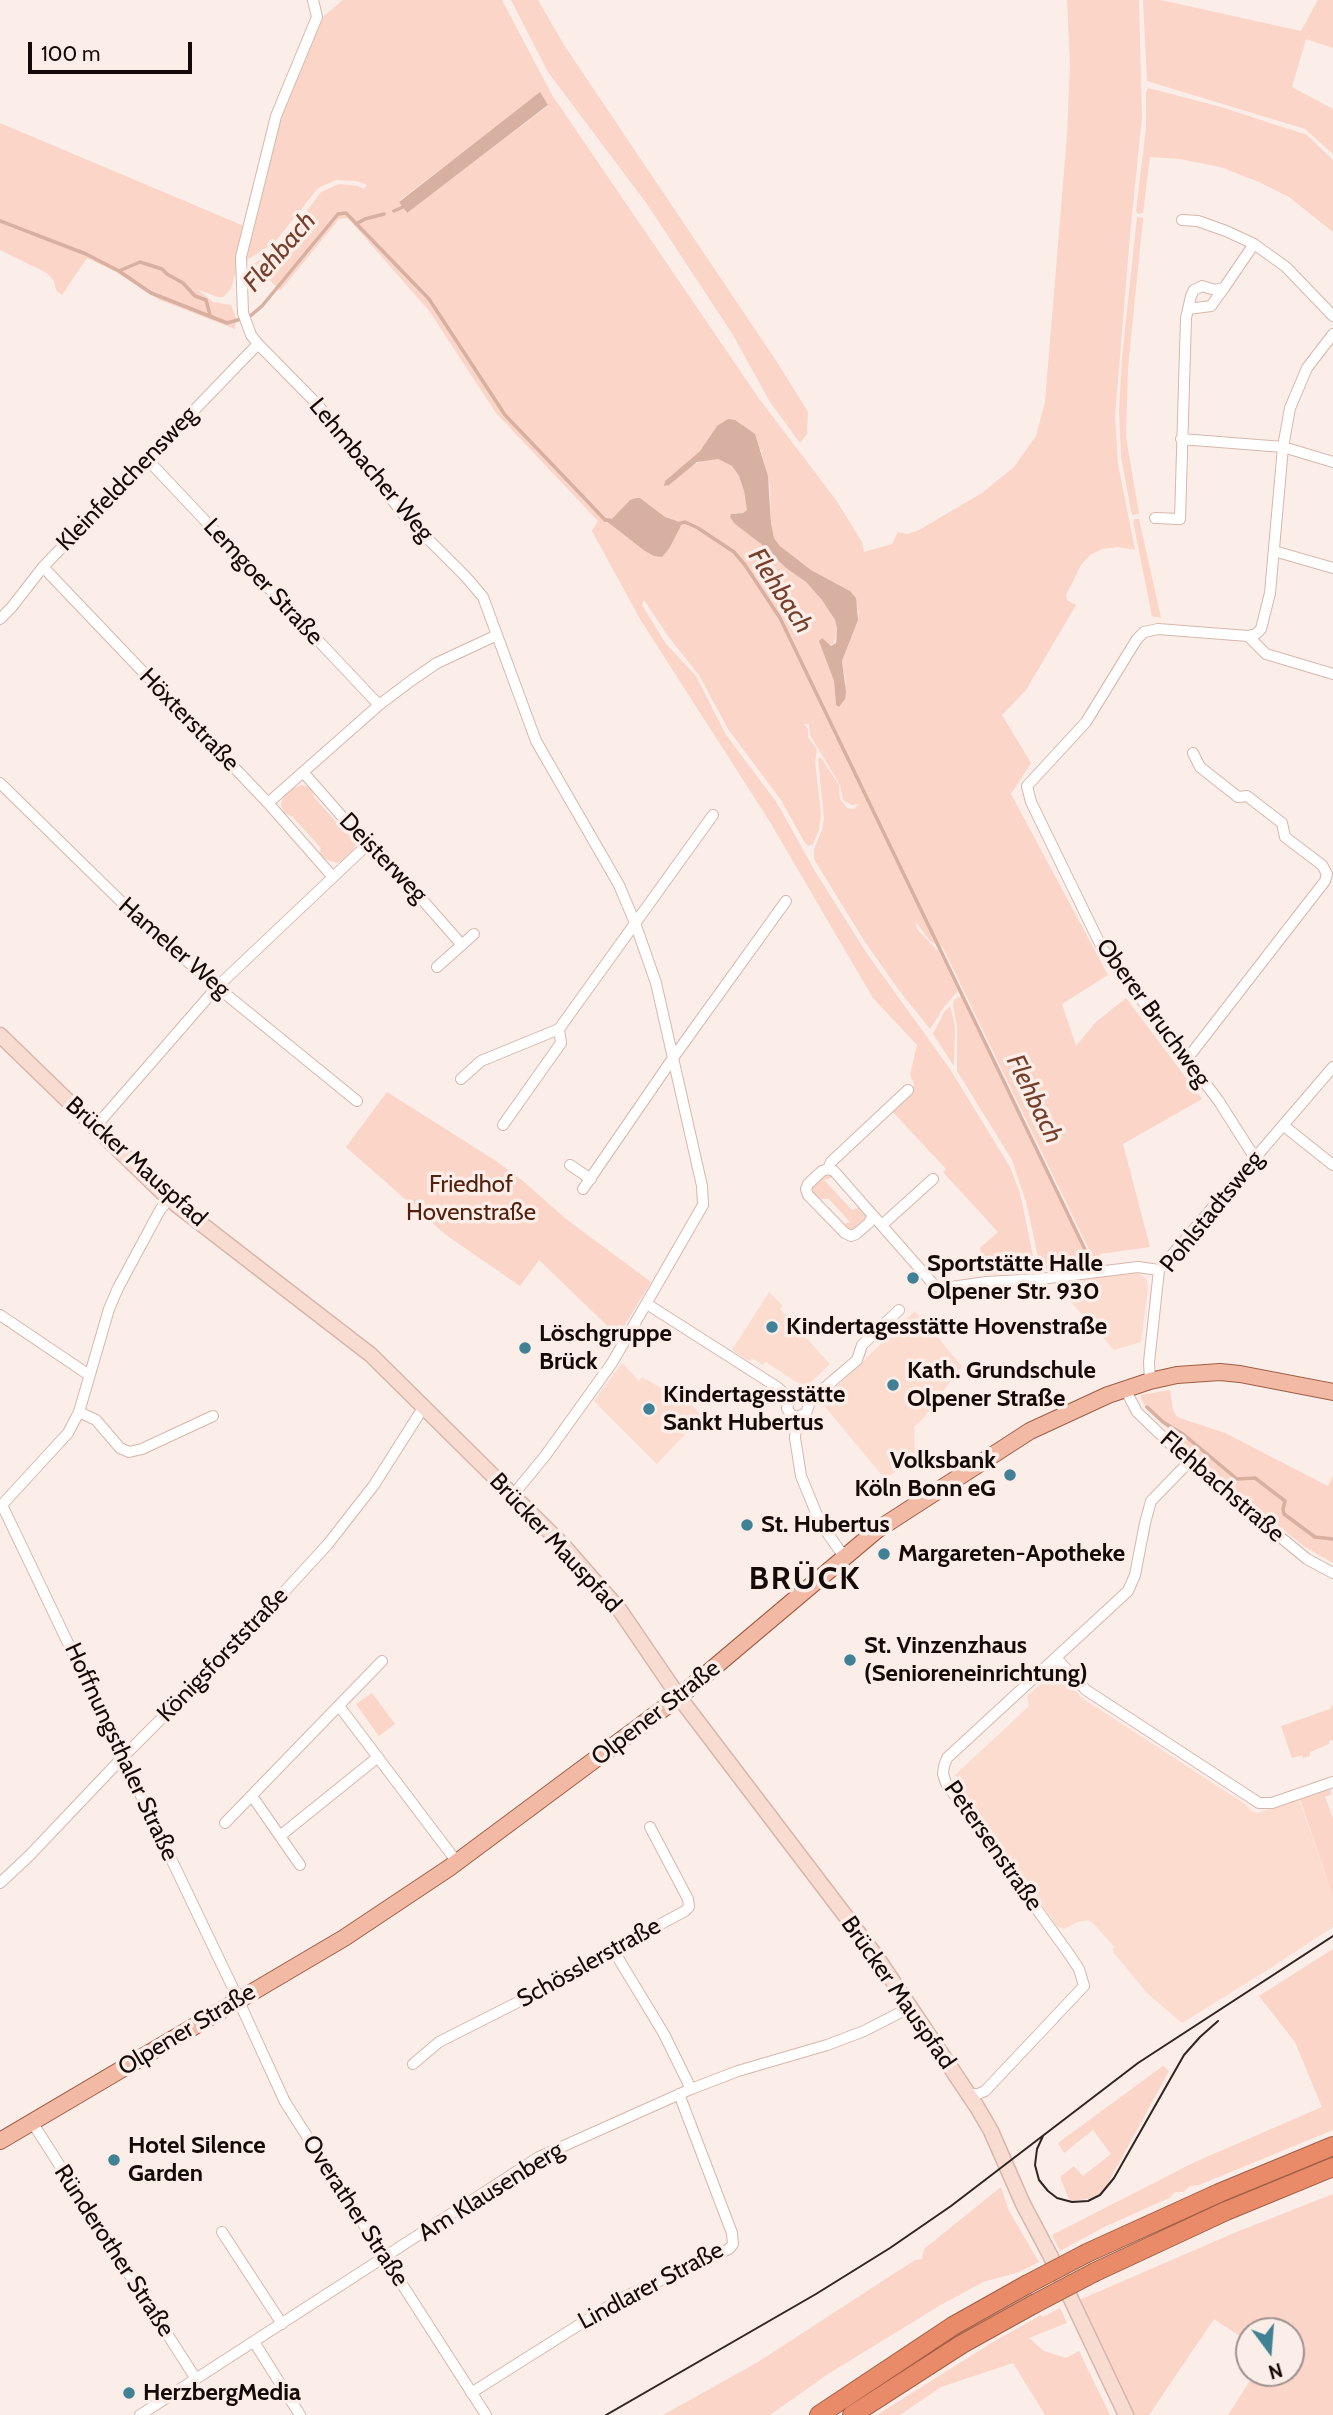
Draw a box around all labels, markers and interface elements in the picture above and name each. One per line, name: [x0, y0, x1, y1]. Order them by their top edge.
scale bar: [32, 28, 196, 72]
text: 100 m: [41, 41, 100, 66]
water label: Flehbach: [237, 206, 323, 298]
street label: Lehmbacher Weg: [303, 393, 439, 547]
street label: Kleinfeldchensweg: [51, 401, 203, 557]
street label: Lemgoer Straße: [197, 513, 329, 651]
water label: Flehbach: [741, 543, 819, 639]
street label: Höxterstraße: [133, 663, 245, 777]
street label: Deisterweg: [333, 807, 433, 909]
street label: Hameler Weg: [112, 892, 236, 1004]
street label: Oberer Bruchweg: [1090, 933, 1216, 1093]
water label: Flehbach: [999, 1049, 1069, 1149]
street label: Brücker Mauspfad: [59, 1091, 213, 1233]
street label: Pohlstadtsweg: [1154, 1146, 1270, 1278]
park label: Friedhof Hovenstraße: [406, 1171, 536, 1227]
place label: Sportstätte Halle Olpener Str. 930: [927, 1250, 1103, 1306]
marker: Sportstätte Halle Olpener Str. 930: [905, 1270, 921, 1286]
place label: Kindertagesstätte Hovenstraße: [786, 1313, 1107, 1341]
marker: Kindertagesstätte Hovenstraße: [764, 1319, 780, 1335]
place label: Löschgruppe Brück: [539, 1320, 672, 1376]
marker: Löschgruppe Brück: [517, 1340, 533, 1356]
place label: Kath. Grundschule Olpener Straße: [907, 1357, 1096, 1413]
marker: Kath. Grundschule Olpener Straße: [885, 1377, 901, 1393]
place label: Kindertagesstätte Sankt Hubertus: [663, 1381, 845, 1437]
marker: Kindertagesstätte Sankt Hubertus: [641, 1401, 657, 1417]
street label: Flehbachstraße: [1154, 1425, 1290, 1549]
place label: Volksbank Köln Bonn eG: [854, 1447, 996, 1503]
street label: Brücker Mauspfad: [483, 1467, 627, 1619]
marker: Volksbank Köln Bonn eG: [1002, 1467, 1018, 1483]
place label: St. Hubertus: [761, 1511, 890, 1539]
marker: St. Hubertus: [739, 1517, 755, 1533]
place label: Margareten-Apotheke: [898, 1540, 1125, 1568]
marker: Margareten-Apotheke: [876, 1546, 892, 1562]
district label: BRÜCK: [749, 1561, 861, 1599]
street label: Königsforststraße: [152, 1582, 294, 1728]
place label: St. Vinzenzhaus (Senioreneinrichtung): [864, 1632, 1088, 1688]
street label: Hoffnungsthaler Straße: [58, 1639, 184, 1865]
marker: St. Vinzenzhaus (Senioreneinrichtung): [842, 1652, 858, 1668]
street label: Olpener Straße: [586, 1654, 726, 1772]
street label: Petersenstraße: [938, 1775, 1048, 1917]
street label: Brücker Mauspfad: [835, 1911, 961, 2075]
street label: Schösslerstraße: [512, 1912, 666, 2014]
street label: Olpener Straße: [113, 1978, 261, 2082]
street label: Overather Straße: [296, 2130, 414, 2292]
place label: Hotel Silence Garden: [128, 2132, 266, 2188]
street label: Am Klausenberg: [413, 2136, 569, 2248]
marker: Hotel Silence Garden: [106, 2152, 122, 2168]
street label: Ründerother Straße: [48, 2160, 180, 2342]
street label: Lindlarer Straße: [573, 2236, 729, 2336]
north arrow: [1235, 2317, 1305, 2387]
text: N: [1266, 2358, 1285, 2384]
place label: HerzbergMedia: [143, 2379, 301, 2407]
marker: HerzbergMedia: [121, 2385, 137, 2401]

